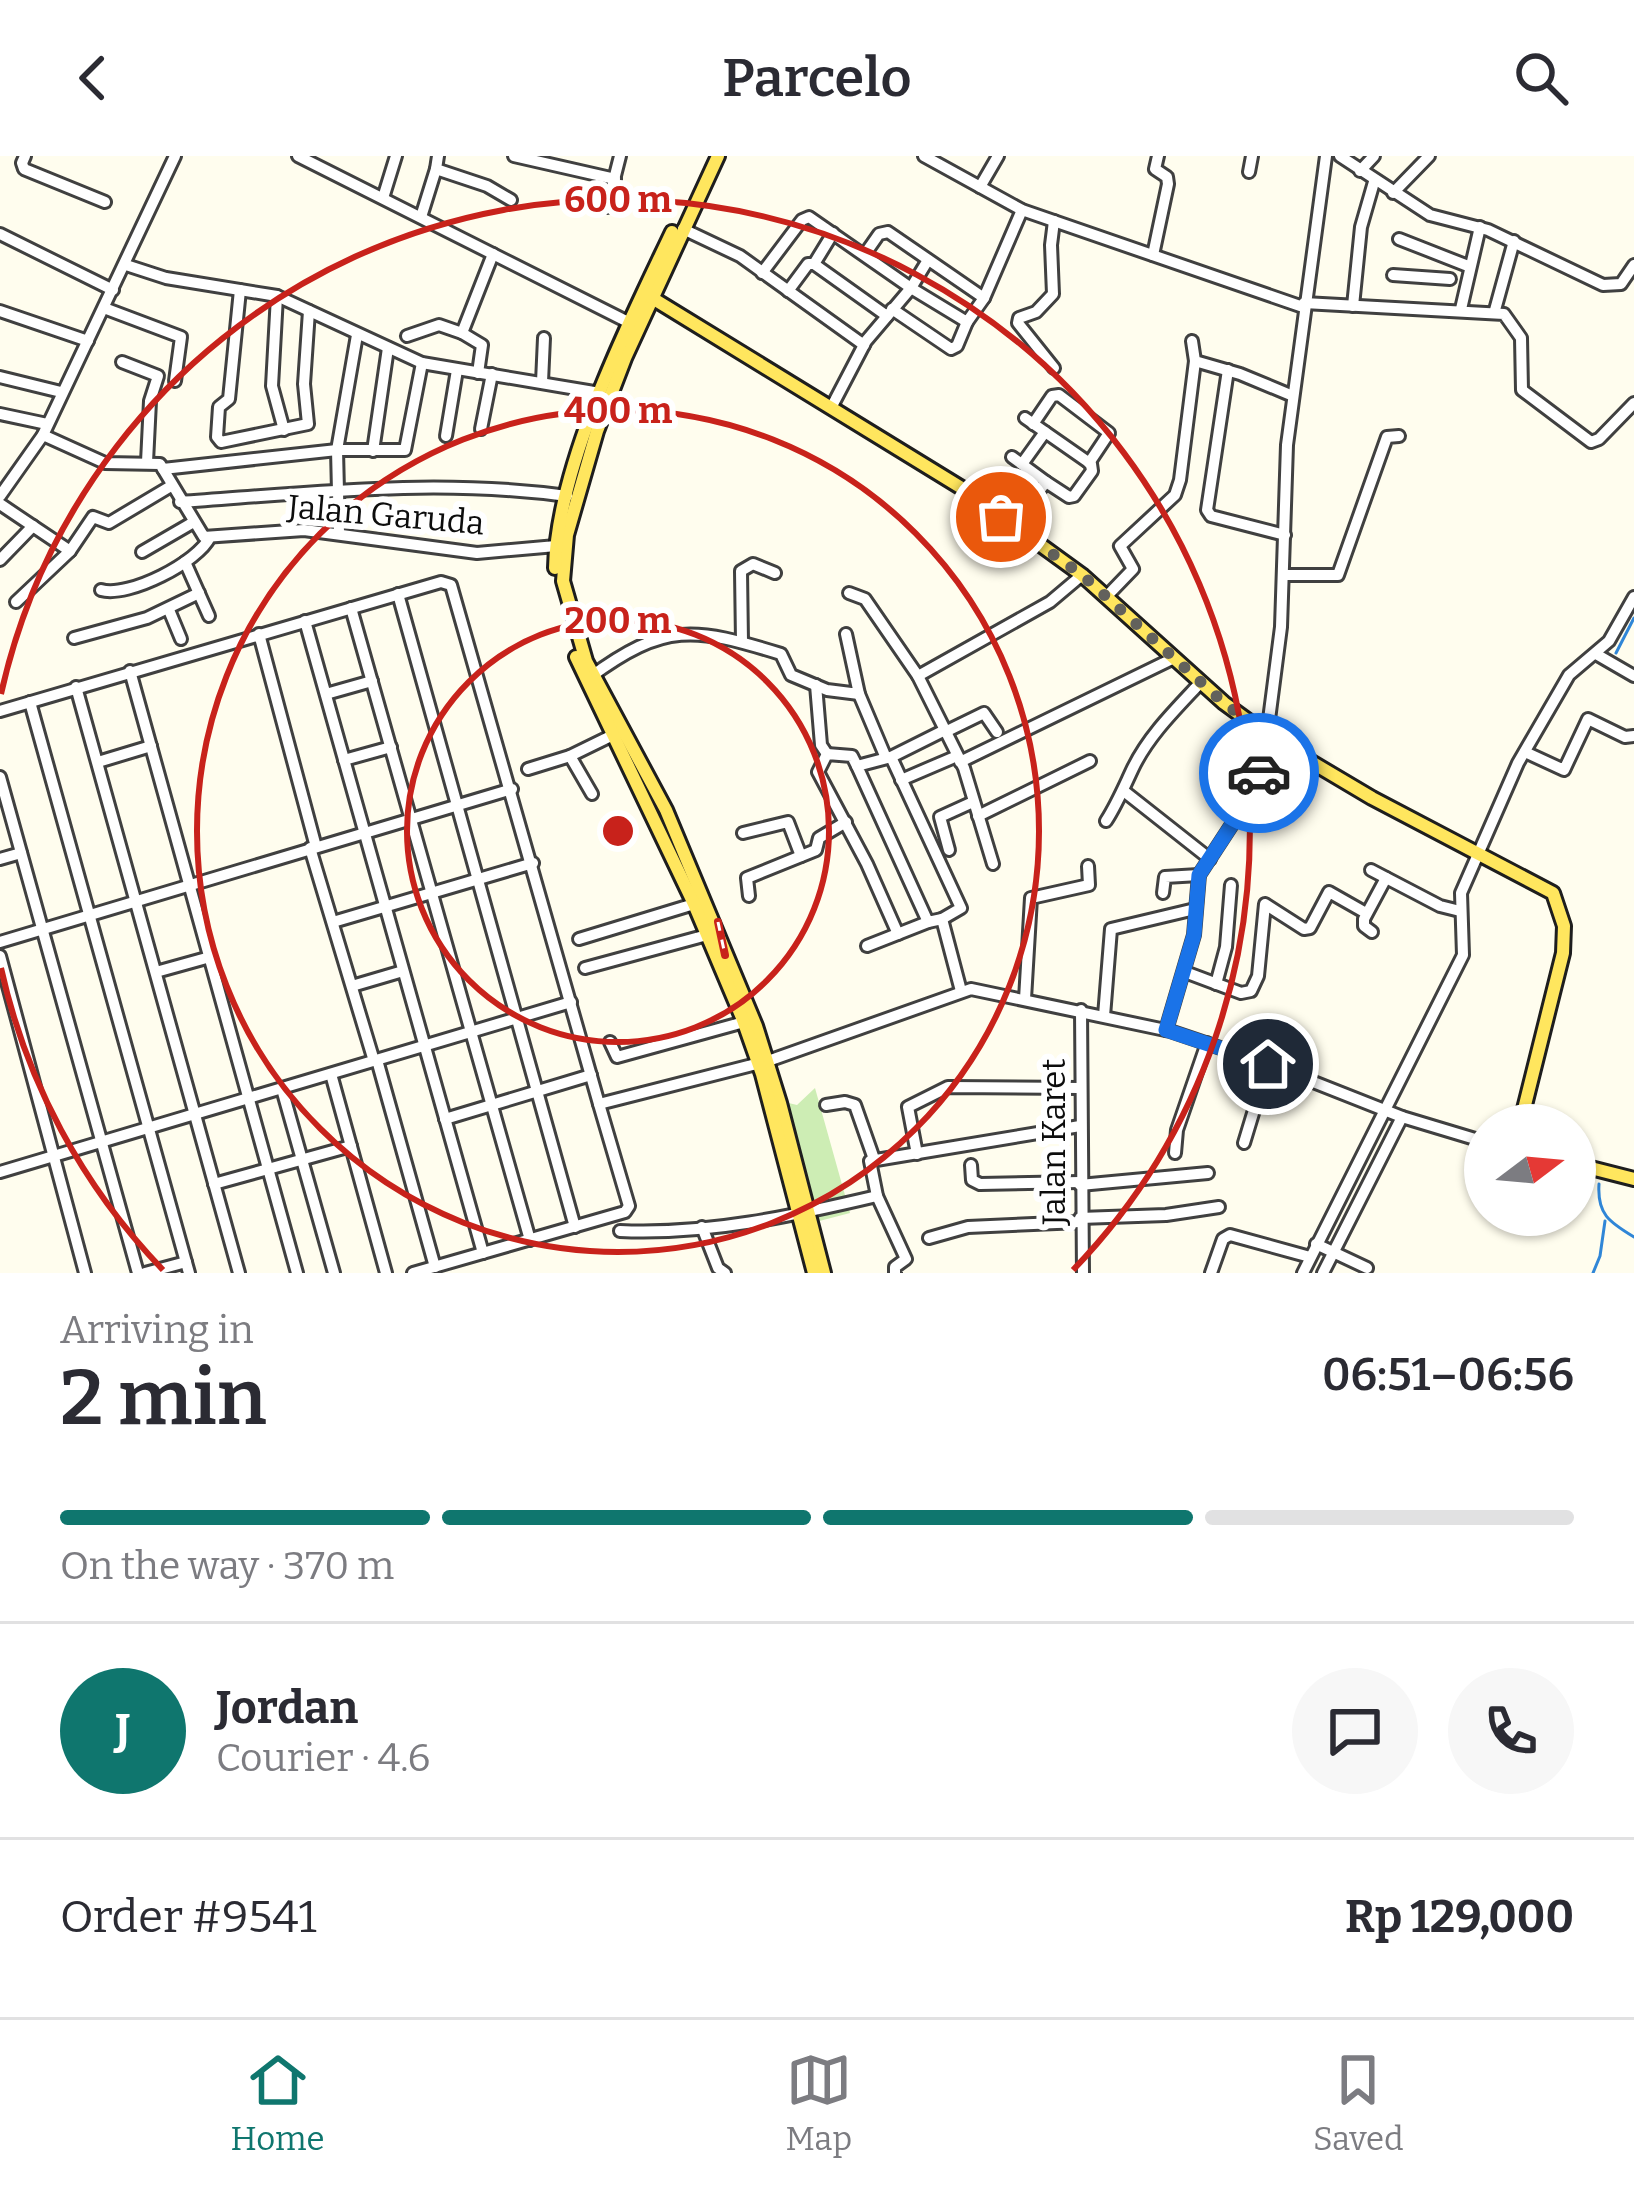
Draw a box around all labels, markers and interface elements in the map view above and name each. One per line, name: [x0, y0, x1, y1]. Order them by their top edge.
icon: back: [60, 45, 126, 111]
icon: search: [1508, 45, 1574, 111]
text: Parcelo: [722, 46, 912, 110]
text: 600 m: [564, 178, 672, 222]
text: 400 m: [564, 389, 672, 433]
pin: [950, 466, 1052, 568]
icon: bag: [968, 484, 1034, 550]
street label: Jalan Garuda: [285, 486, 486, 544]
text: 200 m: [565, 599, 671, 643]
courier: [1199, 713, 1319, 833]
icon: car: [1226, 740, 1292, 806]
centre of rings: [597, 810, 639, 852]
pin: [1217, 1013, 1319, 1115]
icon: home: [1235, 1031, 1301, 1097]
street label: Jalan Karet: [1034, 1059, 1074, 1226]
north arrow: [1464, 1104, 1596, 1236]
map controls: [1464, 1104, 1596, 1236]
text: Arriving in: [60, 1307, 254, 1353]
text: 06:51–06:56: [1322, 1348, 1574, 1402]
text: 2 min: [60, 1351, 267, 1445]
text: On the way · 370 m: [60, 1543, 394, 1589]
button: chat: [1292, 1668, 1418, 1794]
button: phone: [1448, 1668, 1574, 1794]
text: Jordan: [216, 1681, 358, 1735]
text: J: [115, 1704, 131, 1758]
text: Courier · 4.6: [216, 1735, 431, 1781]
text: Order #9541: [60, 1890, 317, 1944]
text: Rp 129,000: [1345, 1890, 1574, 1944]
tab: Home: [230, 2047, 325, 2159]
tab: Map: [786, 2047, 852, 2159]
tab: Saved: [1313, 2047, 1404, 2159]

